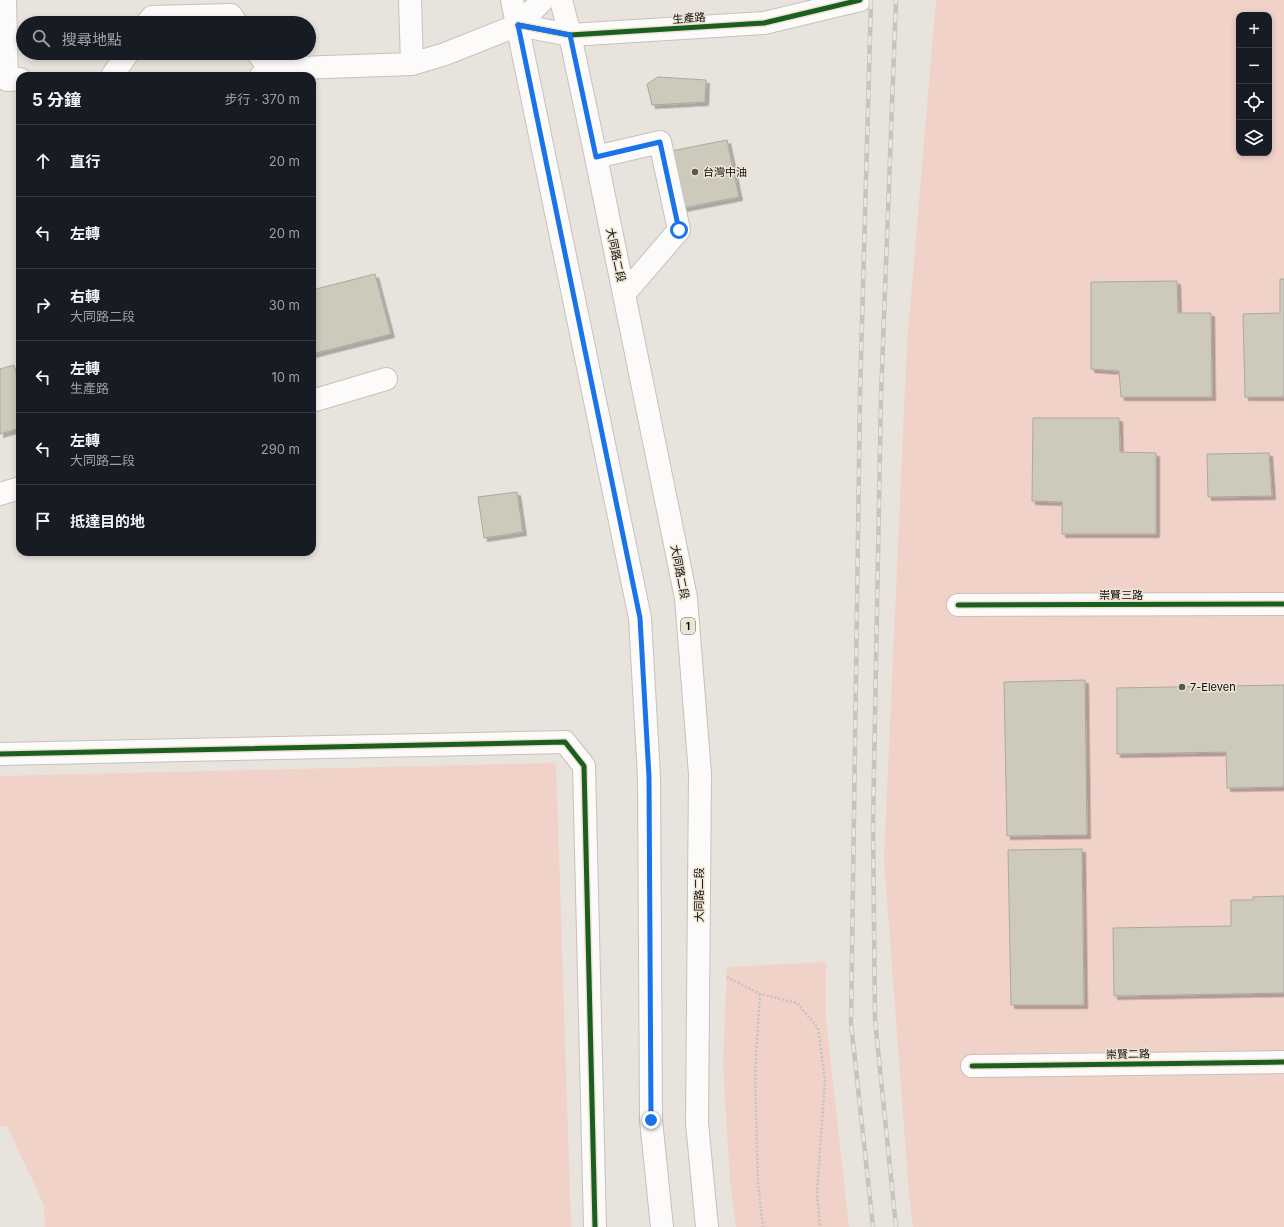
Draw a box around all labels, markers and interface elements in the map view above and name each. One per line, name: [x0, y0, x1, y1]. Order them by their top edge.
street label: 生產路: [672, 10, 706, 26]
map controls: [1236, 12, 1272, 156]
button: +: [1236, 12, 1272, 48]
search box: [16, 16, 316, 60]
icon: search: [30, 27, 52, 49]
text: 搜尋地點: [62, 30, 122, 49]
button: −: [1236, 48, 1272, 84]
button: locate: [1236, 84, 1272, 120]
text: 5 分鐘: [32, 90, 81, 110]
text: 步行 · 370 m: [225, 91, 300, 107]
button: layers: [1236, 120, 1272, 156]
icon: ahead: [32, 150, 54, 172]
text: 直行: [70, 152, 100, 171]
text: 20 m: [269, 153, 300, 169]
place label: 台灣中油: [703, 165, 747, 179]
marker: 台灣中油: [690, 167, 700, 177]
route start: [670, 221, 688, 239]
icon: left: [32, 222, 54, 244]
text: 左轉: [70, 224, 100, 243]
text: 20 m: [269, 225, 300, 241]
street label: 大同路二段: [603, 227, 629, 283]
text: 右轉: [70, 287, 100, 306]
icon: right: [32, 294, 54, 316]
text: 30 m: [269, 297, 300, 313]
text: 大同路二段: [70, 308, 135, 324]
text: 左轉: [70, 359, 100, 378]
icon: left: [32, 366, 54, 388]
text: 10 m: [271, 369, 300, 385]
text: 生產路: [70, 380, 109, 396]
text: 左轉: [70, 431, 100, 450]
icon: left: [32, 438, 54, 460]
text: 290 m: [261, 441, 300, 457]
text: 大同路二段: [70, 452, 135, 468]
icon: arrive: [32, 510, 54, 532]
text: 抵達目的地: [70, 512, 145, 531]
street label: 大同路二段: [668, 544, 692, 600]
street label: 崇賢三路: [1099, 588, 1143, 602]
road number: 1: [681, 618, 695, 634]
place label: 7-Eleven: [1190, 680, 1236, 694]
marker: 7-Eleven: [1177, 682, 1187, 692]
street label: 大同路二段: [692, 868, 706, 923]
street label: 崇賢二路: [1106, 1047, 1150, 1061]
route end: [642, 1111, 660, 1129]

